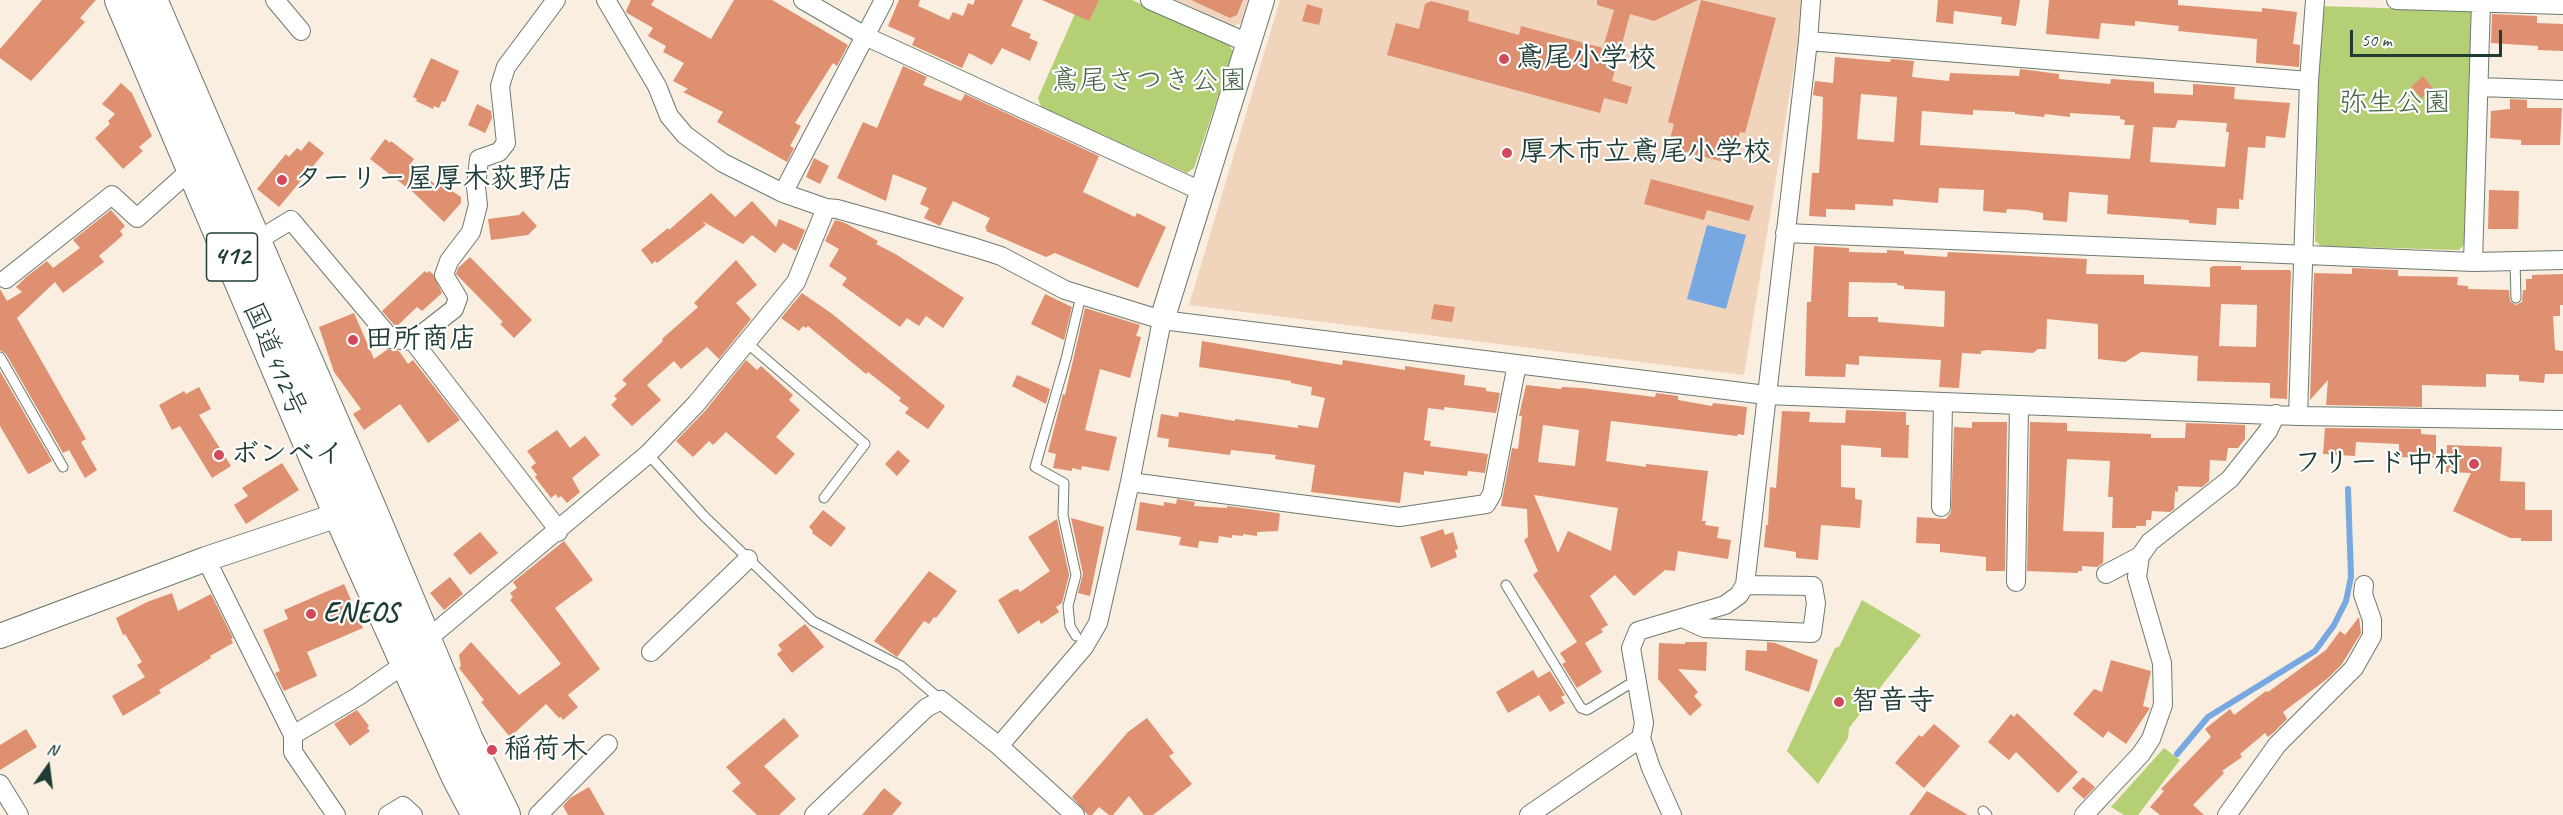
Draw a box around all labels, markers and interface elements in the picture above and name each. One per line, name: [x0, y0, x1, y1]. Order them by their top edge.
scale bar: [2353, 18, 2504, 56]
text: 50 m: [2361, 29, 2392, 51]
place label: 鳶尾小学校: [1516, 42, 1656, 76]
marker: 鳶尾小学校: [1497, 52, 1511, 66]
park label: 鳶尾さつき公園: [1051, 65, 1247, 99]
park label: 弥生公園: [2339, 87, 2451, 121]
place label: 厚木市立鳶尾小学校: [1519, 136, 1771, 170]
marker: 厚木市立鳶尾小学校: [1500, 146, 1514, 160]
place label: ターリー屋厚木荻野店: [294, 163, 574, 197]
marker: ターリー屋厚木荻野店: [275, 173, 289, 187]
road number: 412: [206, 233, 258, 281]
street label: 国道412号: [235, 297, 313, 423]
place label: 田所商店: [365, 323, 477, 357]
marker: 田所商店: [346, 333, 360, 347]
place label: ボンベイ: [231, 438, 343, 472]
place label: フリード中村: [2294, 447, 2462, 481]
marker: ボンベイ: [212, 448, 226, 462]
marker: フリード中村: [2467, 457, 2481, 471]
place label: ENEOS: [323, 597, 398, 631]
marker: ENEOS: [304, 607, 318, 621]
place label: 智音寺: [1851, 685, 1935, 719]
marker: 智音寺: [1832, 695, 1846, 709]
place label: 稲荷木: [504, 733, 588, 767]
north arrow: [18, 737, 78, 797]
text: N: [45, 739, 60, 760]
marker: 稲荷木: [485, 743, 499, 757]

